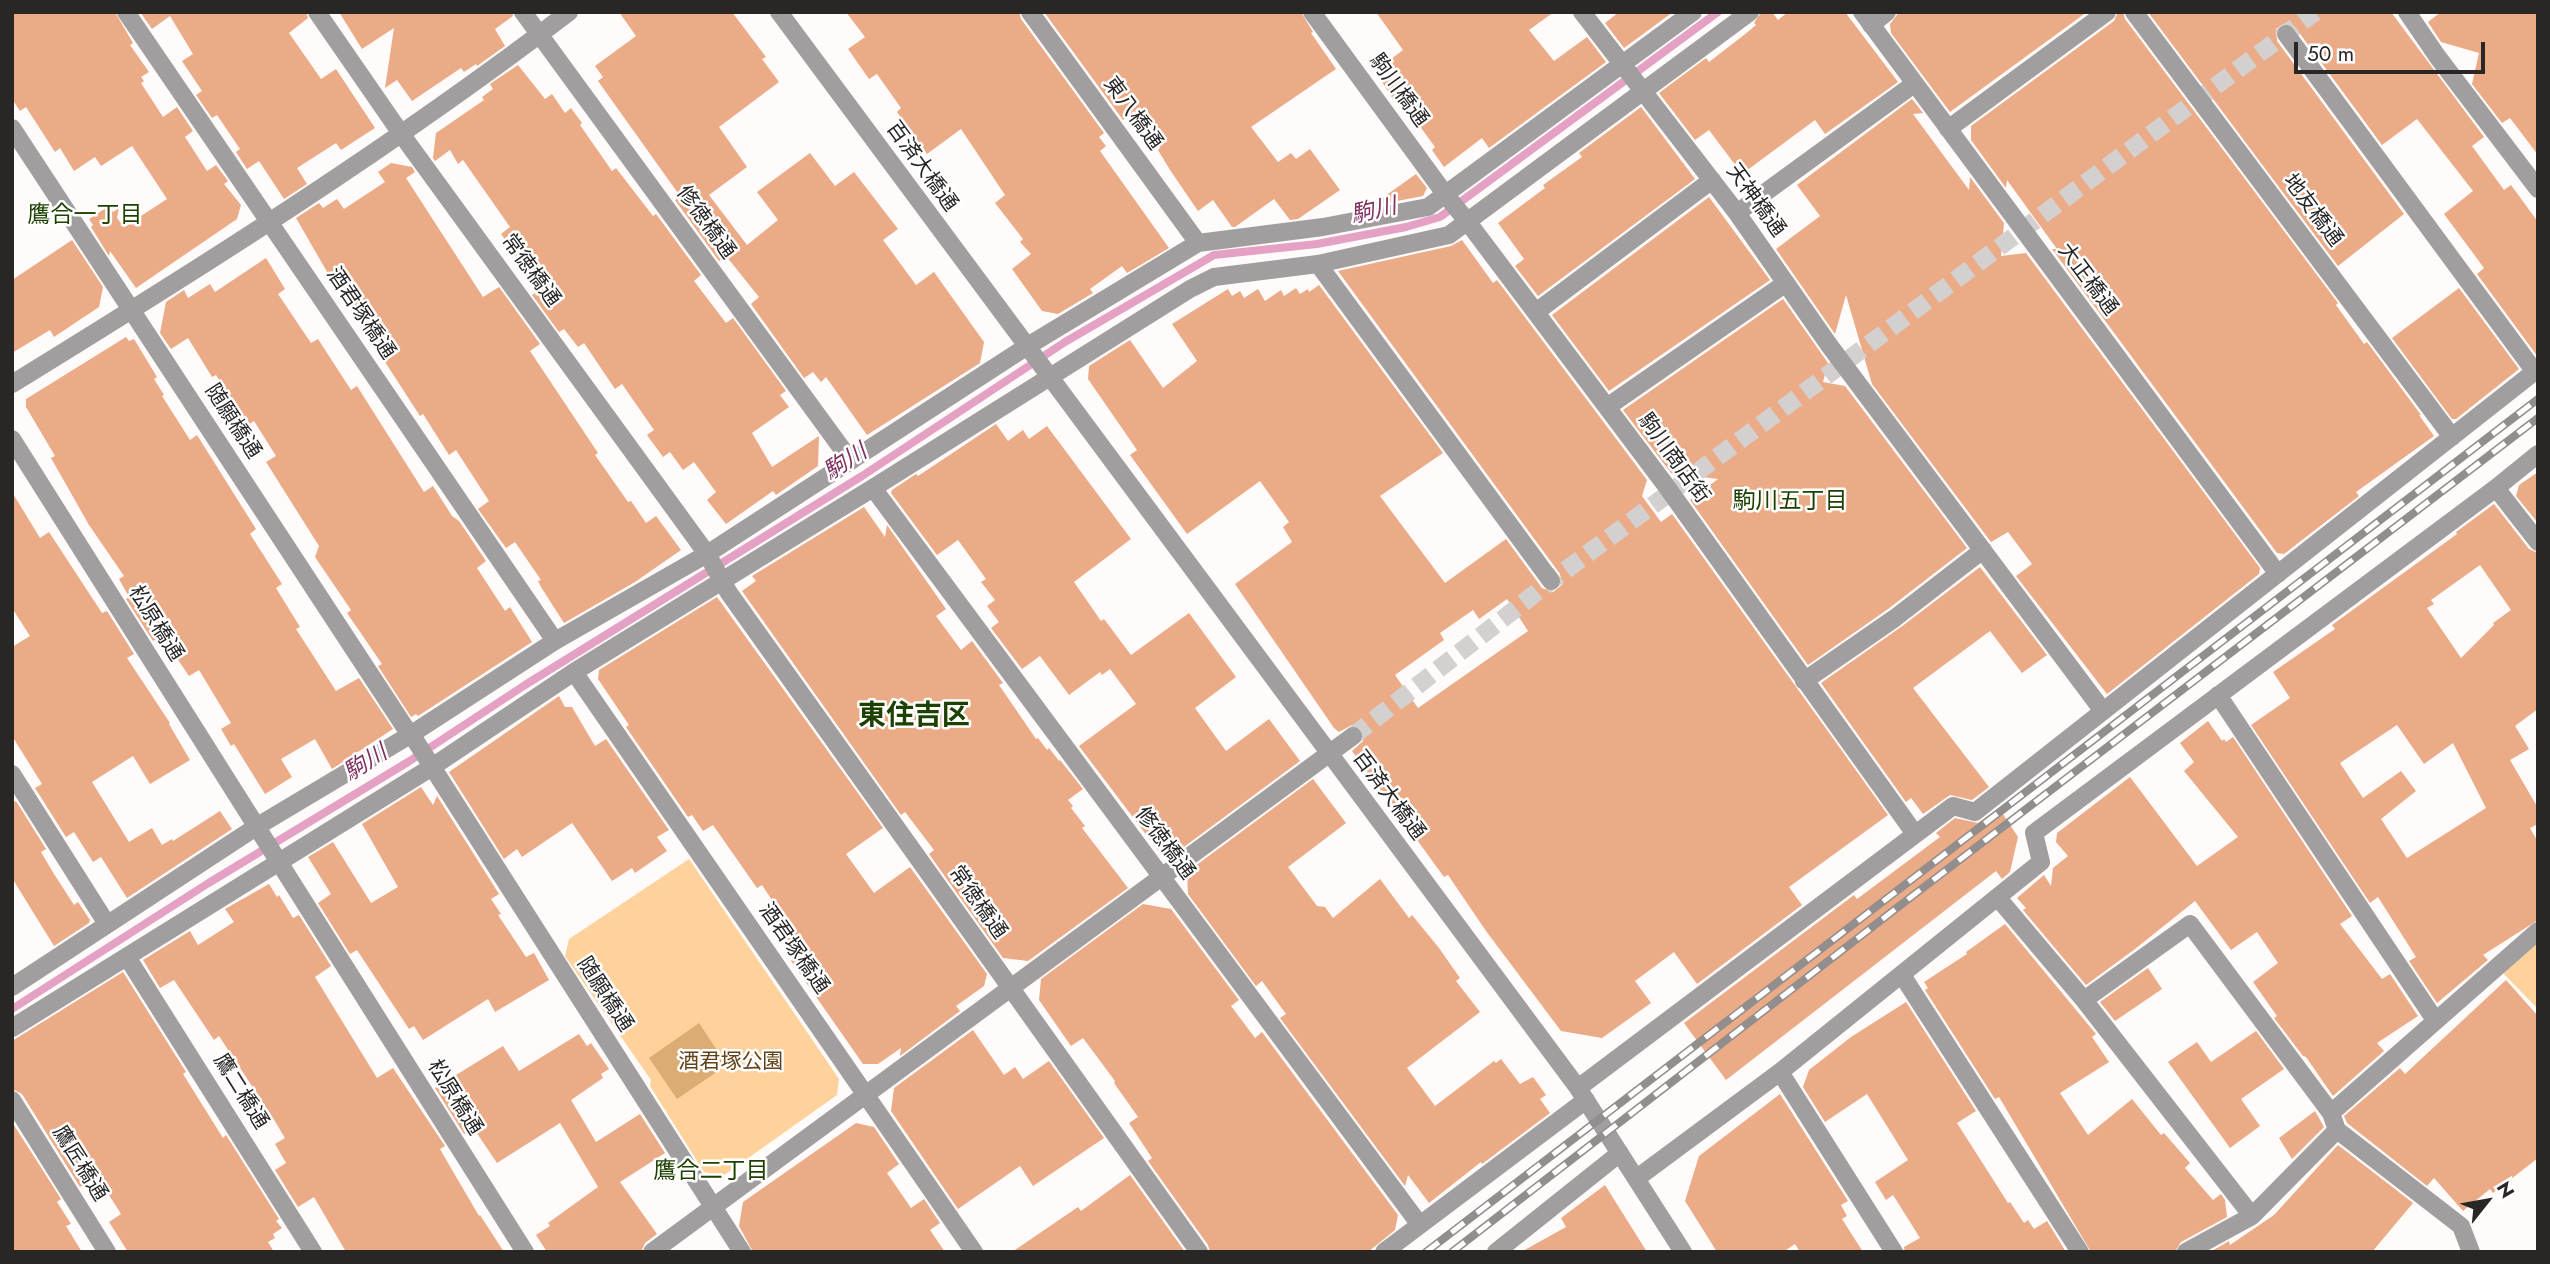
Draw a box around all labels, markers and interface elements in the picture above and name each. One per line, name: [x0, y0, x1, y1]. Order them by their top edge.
scale bar: [2298, 28, 2489, 72]
text: 50 m: [2307, 39, 2354, 69]
street label: 駒川橋通: [1363, 50, 1433, 132]
street label: 東八橋通: [1097, 73, 1167, 155]
street label: 百済大橋通: [880, 117, 962, 217]
street label: 天神橋通: [1720, 160, 1790, 242]
street label: 地友橋通: [2277, 170, 2347, 252]
street label: 修徳橋通: [670, 182, 740, 264]
water label: 駒川: [1348, 193, 1400, 231]
district label: 鷹合一丁目: [28, 202, 142, 230]
street label: 常徳橋通: [495, 230, 565, 312]
street label: 大正橋通: [2052, 239, 2122, 321]
street label: 酒君塚橋通: [320, 263, 400, 365]
street label: 随願橋通: [199, 380, 265, 464]
street label: 駒川商店街: [1632, 409, 1714, 509]
water label: 駒川: [819, 439, 873, 487]
district label: 駒川五丁目: [1733, 488, 1847, 516]
street label: 松原橋通: [122, 582, 188, 666]
district label: 東住吉区: [858, 700, 970, 734]
water label: 駒川: [339, 740, 393, 788]
street label: 百済大橋通: [1346, 746, 1430, 846]
street label: 修徳橋通: [1129, 803, 1199, 885]
street label: 常徳橋通: [943, 861, 1011, 945]
street label: 酒君塚橋通: [753, 899, 833, 999]
street label: 随願橋通: [571, 953, 637, 1037]
street label: 鷹二橋通: [207, 1050, 273, 1134]
park label: 酒君塚公園: [679, 1050, 783, 1076]
street label: 松原橋通: [421, 1056, 487, 1140]
street label: 鷹匠橋通: [46, 1122, 112, 1206]
district label: 鷹合二丁目: [654, 1158, 768, 1186]
north arrow: [2452, 1166, 2522, 1236]
text: N: [2490, 1177, 2521, 1203]

